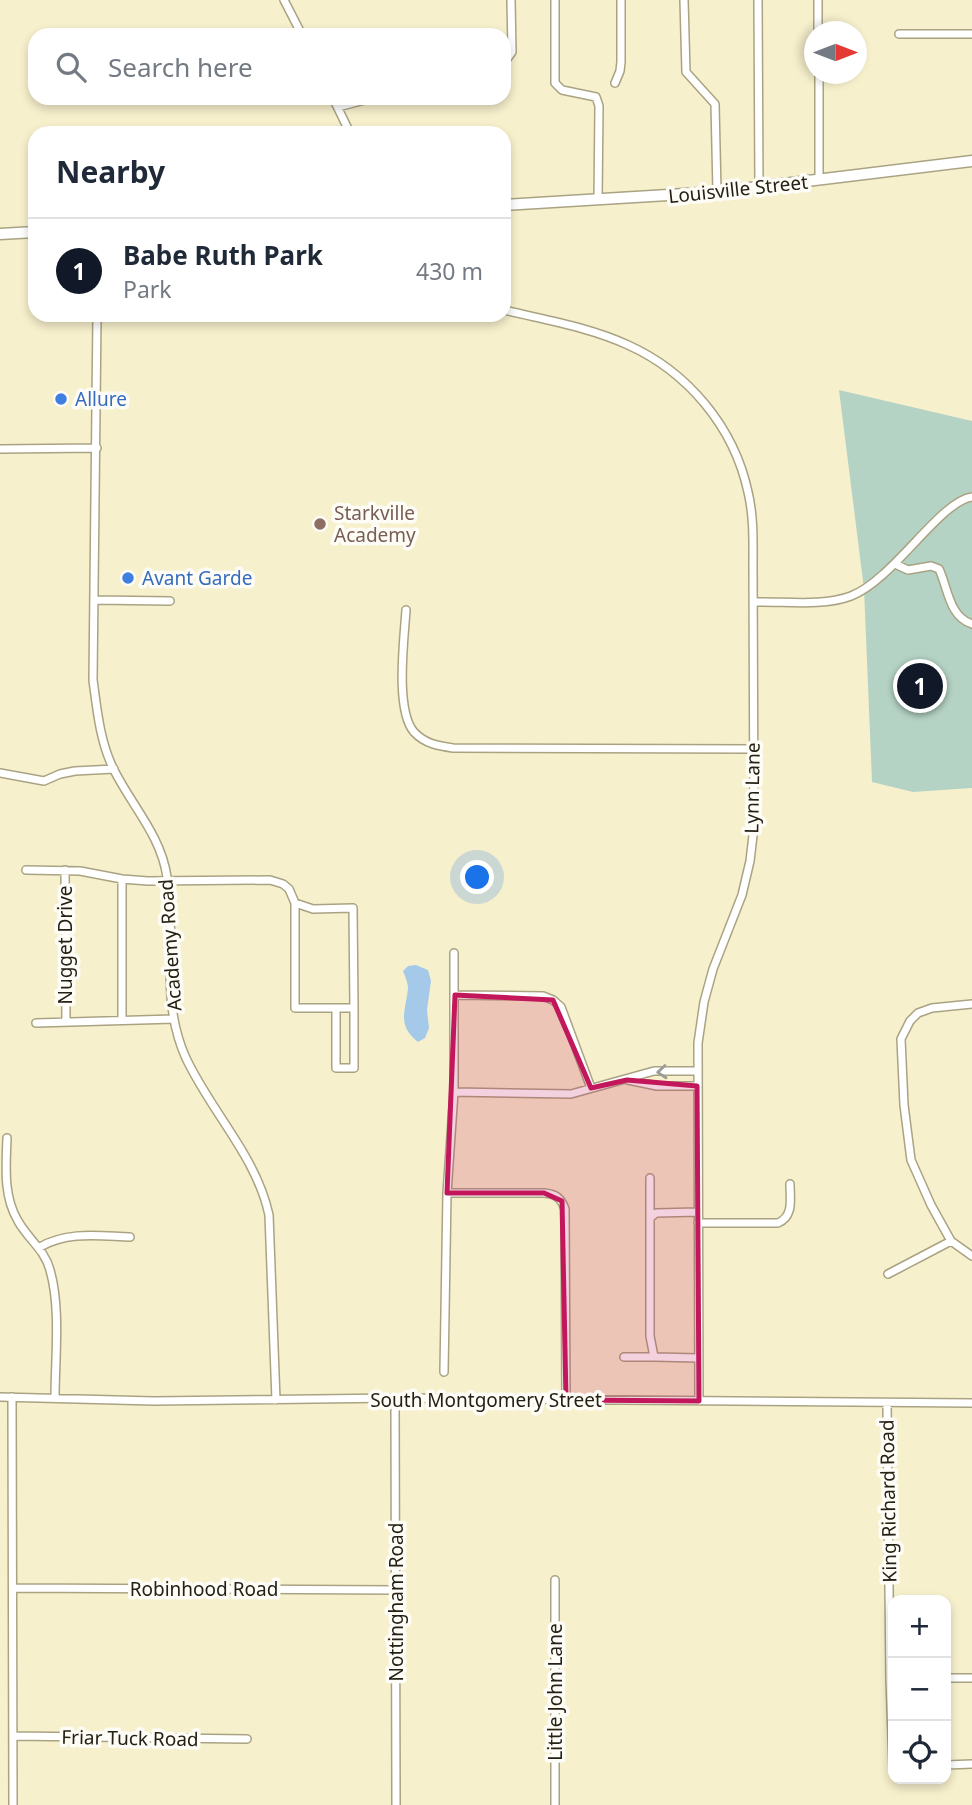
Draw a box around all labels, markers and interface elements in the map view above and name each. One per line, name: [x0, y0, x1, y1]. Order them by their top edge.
north arrow: [804, 21, 867, 84]
search box: [28, 28, 511, 105]
icon: search: [52, 48, 90, 86]
text: Search here: [108, 49, 253, 85]
text: Nearby: [56, 151, 165, 192]
street label: Louisville Street: [667, 169, 809, 209]
text: Babe Ruth Park: [123, 237, 323, 273]
text: 1: [72, 255, 86, 287]
text: 430 m: [416, 255, 483, 287]
text: Park: [123, 273, 172, 305]
place label: Allure: [75, 386, 127, 412]
marker: Allure: [53, 391, 69, 407]
place label: Starkville Academy: [334, 500, 416, 548]
marker: Starkville Academy: [312, 516, 328, 532]
place label: Avant Garde: [142, 565, 252, 591]
marker: Avant Garde: [120, 570, 136, 586]
pin: 1: [897, 660, 943, 712]
street label: Lynn Lane: [738, 742, 766, 834]
your location: [460, 860, 494, 894]
street label: Academy Road: [152, 878, 188, 1012]
street label: Nugget Drive: [52, 885, 78, 1005]
one-way arrow: [656, 1064, 667, 1079]
street label: South Montgomery Street: [370, 1387, 602, 1413]
street label: King Richard Road: [874, 1419, 902, 1583]
street label: Nottingham Road: [383, 1523, 409, 1681]
street label: Robinhood Road: [130, 1576, 278, 1602]
map controls: [888, 1595, 951, 1784]
button: +: [888, 1595, 951, 1658]
street label: Little John Lane: [542, 1623, 568, 1761]
button: −: [888, 1658, 951, 1721]
button: locate: [888, 1721, 951, 1784]
street label: Friar Tuck Road: [61, 1724, 199, 1752]

